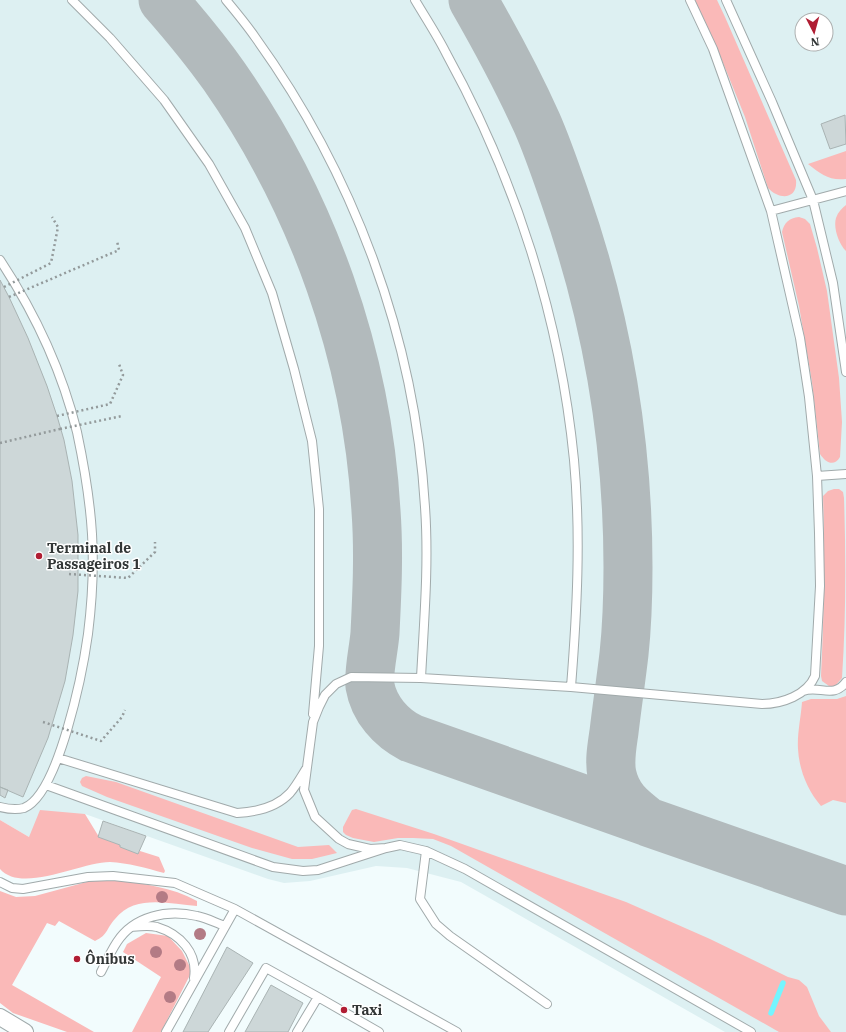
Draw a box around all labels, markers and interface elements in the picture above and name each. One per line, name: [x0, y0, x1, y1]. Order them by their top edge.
north arrow: [794, 12, 834, 52]
text: N: [810, 35, 820, 49]
place label: Terminal de Passageiros 1: [47, 539, 141, 573]
marker: Terminal de Passageiros 1: [34, 551, 44, 561]
place label: Ônibus: [85, 949, 135, 968]
marker: Ônibus: [72, 954, 82, 964]
place label: Taxi: [352, 1001, 383, 1019]
marker: Taxi: [339, 1005, 349, 1015]

